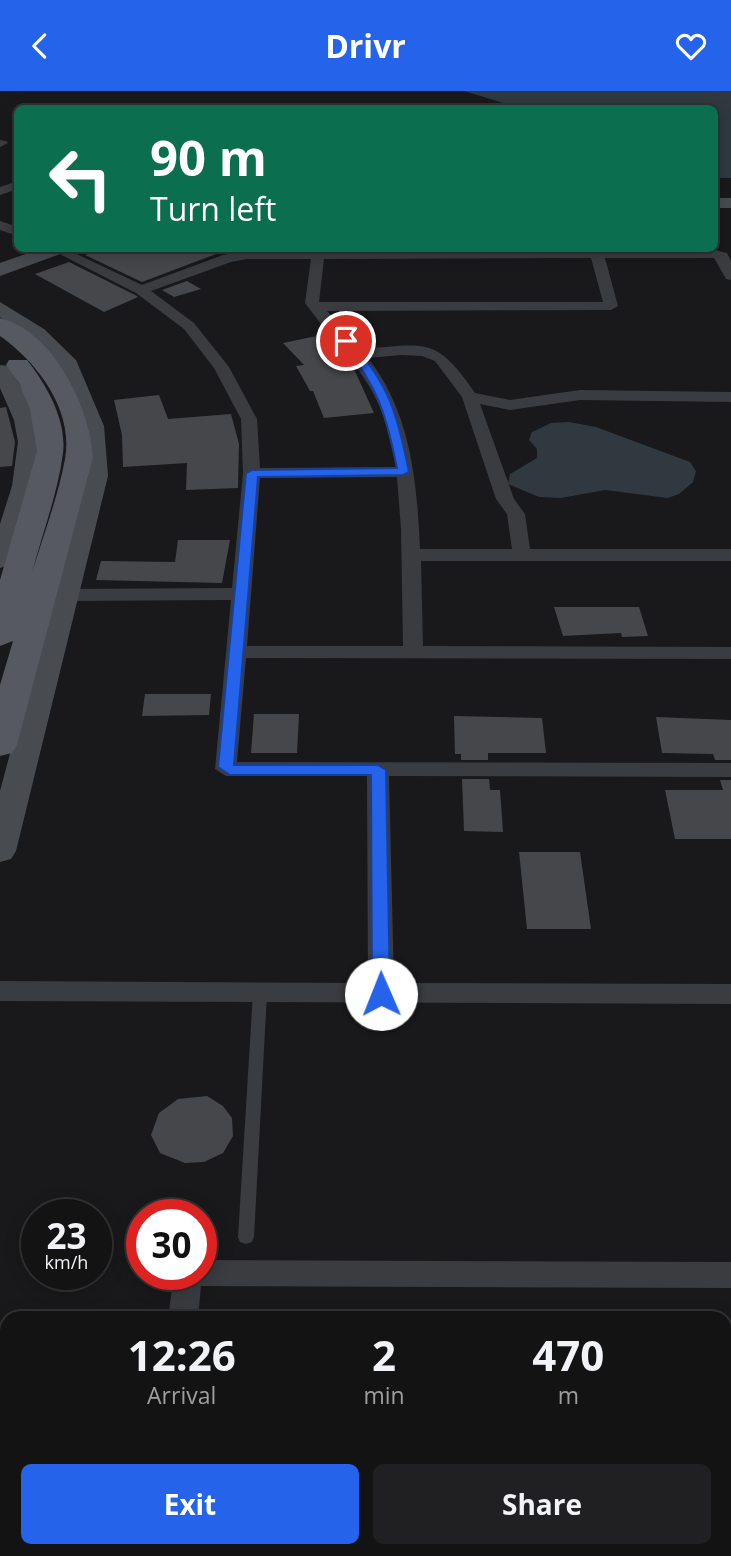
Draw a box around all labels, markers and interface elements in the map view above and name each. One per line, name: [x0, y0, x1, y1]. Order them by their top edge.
text: Drivr: [325, 24, 406, 67]
icon: back: [21, 27, 59, 65]
icon: heart: [672, 27, 710, 65]
text: 90 m: [150, 124, 267, 190]
icon: left: [35, 133, 126, 224]
text: Turn left: [150, 187, 276, 230]
pin: [316, 311, 376, 371]
icon: arrive: [327, 322, 365, 360]
position arrow: [344, 957, 418, 1031]
speed limit sign: 30: [126, 1199, 217, 1290]
text: 23: [46, 1212, 87, 1259]
text: km/h: [45, 1250, 88, 1274]
text: 12:26: [128, 1326, 236, 1383]
text: 2: [372, 1326, 396, 1383]
text: 470: [532, 1326, 604, 1383]
text: Arrival: [147, 1379, 216, 1411]
text: min: [363, 1379, 405, 1411]
text: m: [558, 1379, 579, 1411]
button: Exit: [21, 1464, 359, 1544]
button: Share: [373, 1464, 711, 1544]

